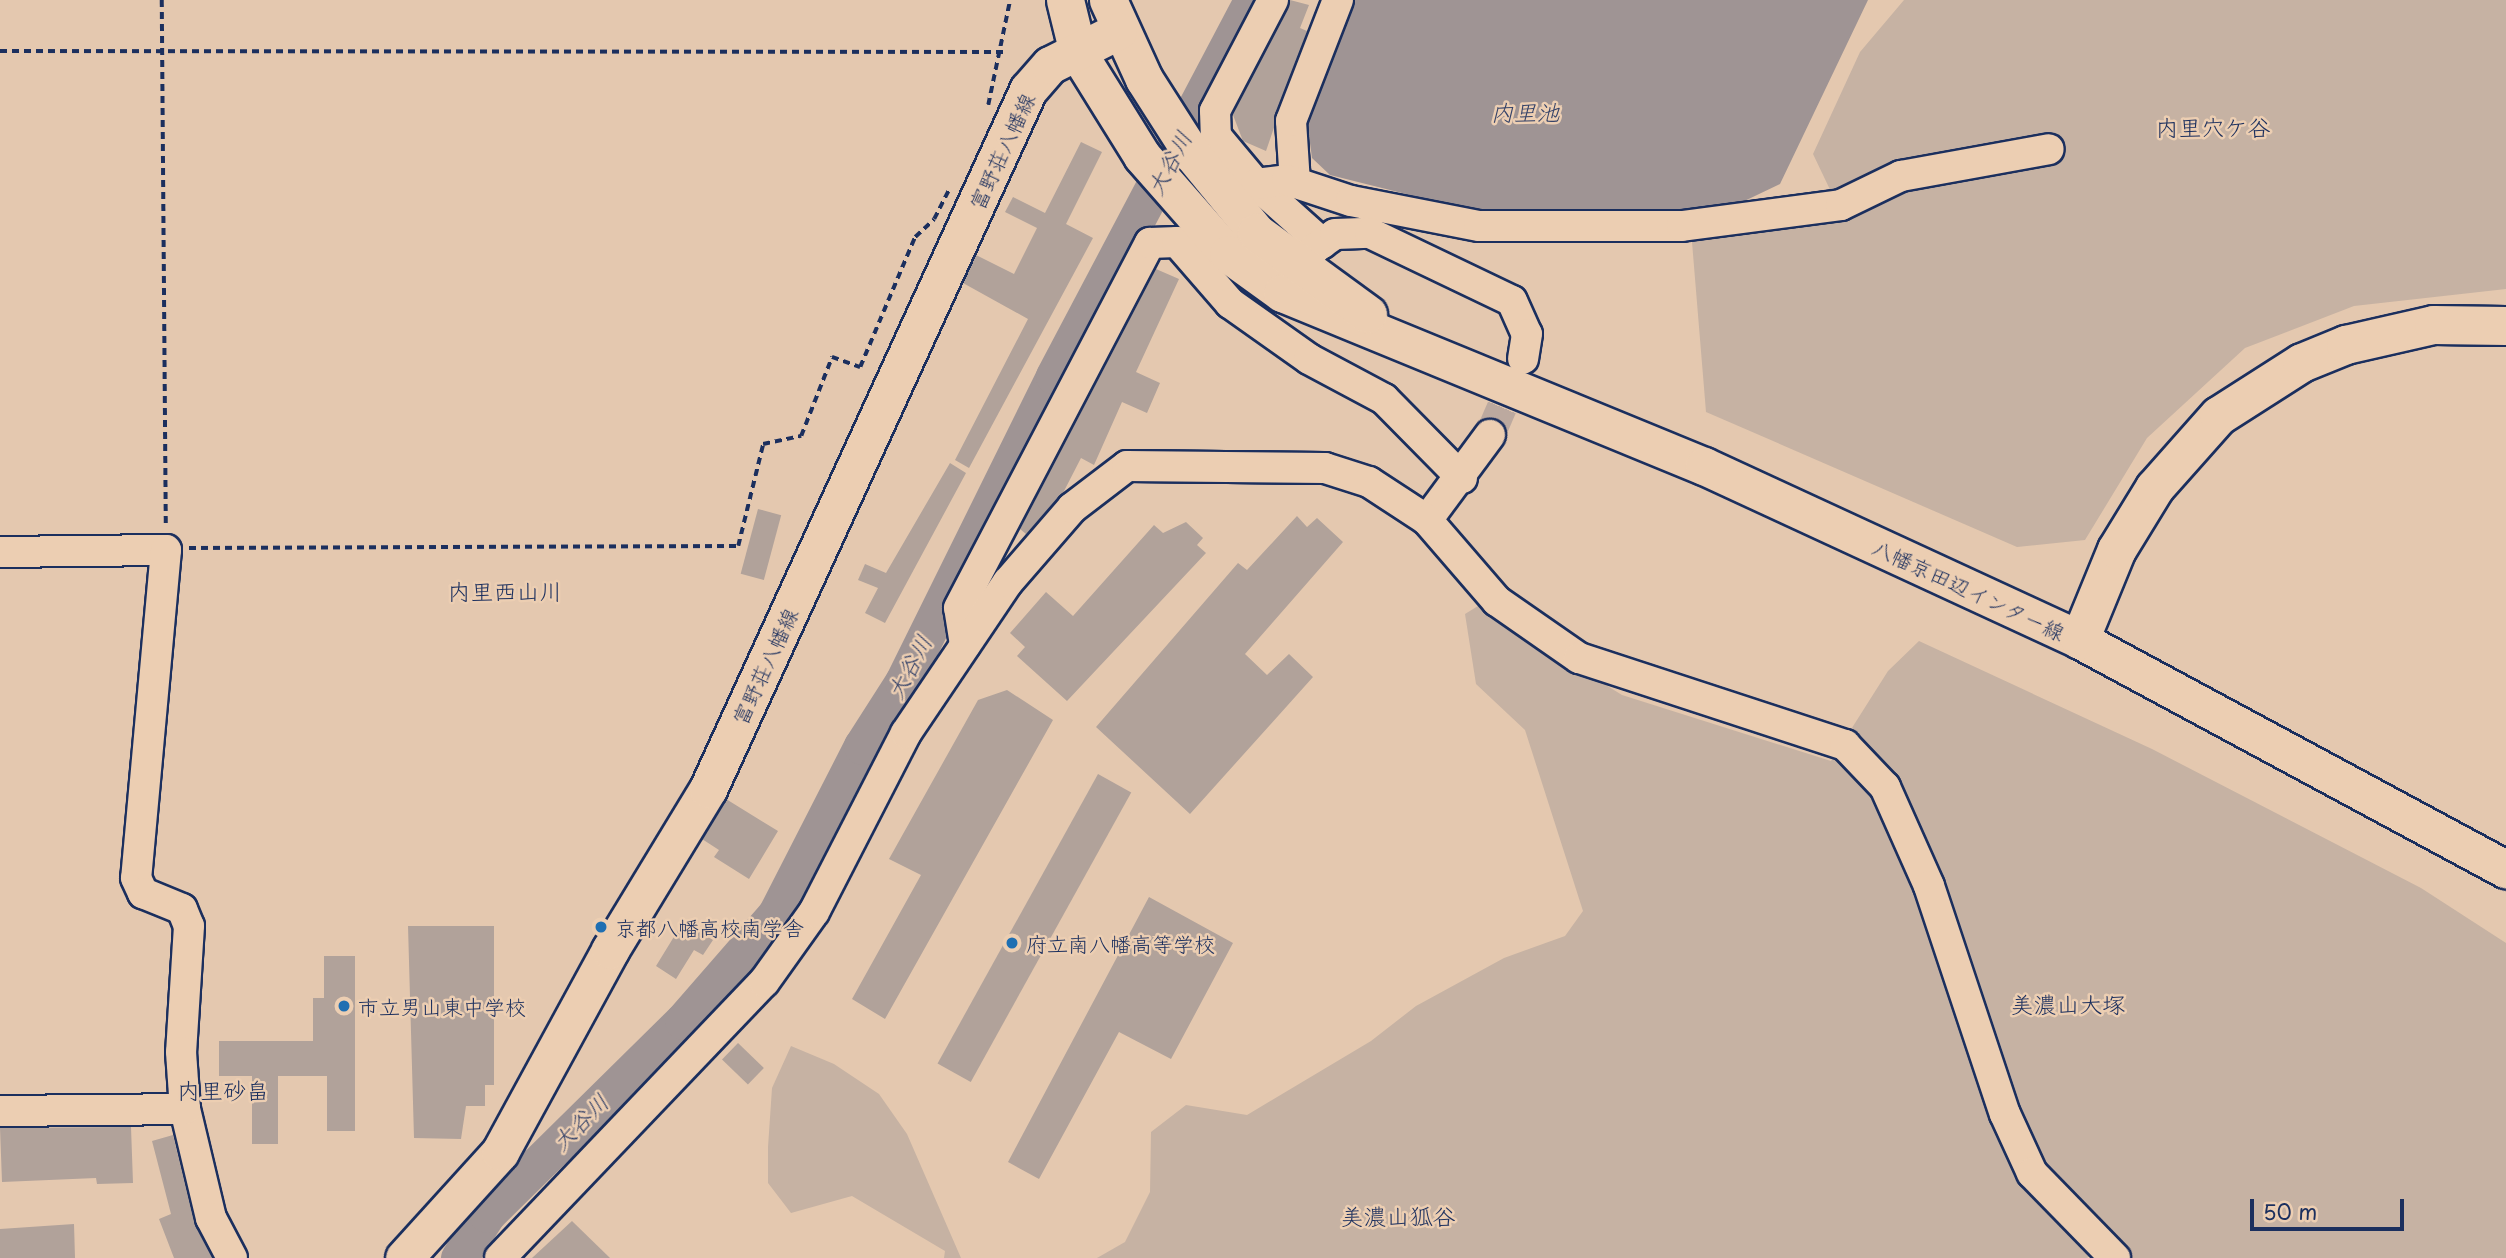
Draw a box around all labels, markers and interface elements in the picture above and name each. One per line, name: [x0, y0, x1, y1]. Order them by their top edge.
street label: 富野荘八幡線: [963, 89, 1039, 213]
water label: 内里池: [1491, 98, 1559, 126]
district label: 内里穴ケ谷: [2156, 113, 2270, 141]
water label: 大谷川: [1141, 126, 1197, 200]
street label: 八幡京田辺インター線: [1869, 533, 2069, 645]
district label: 内里西山川: [448, 577, 562, 605]
street label: 富野荘八幡線: [726, 604, 802, 728]
water label: 大谷川: [881, 630, 937, 704]
place label: 京都八幡高校南学舎: [615, 914, 804, 940]
marker: 京都八幡高校南学舎: [593, 919, 609, 935]
place label: 府立南八幡高等学校: [1026, 930, 1215, 956]
marker: 府立南八幡高等学校: [1004, 935, 1020, 951]
district label: 美濃山大塚: [2011, 990, 2125, 1018]
place label: 市立男山東中学校: [358, 993, 526, 1019]
marker: 市立男山東中学校: [336, 998, 352, 1014]
district label: 内里砂畠: [177, 1076, 269, 1104]
water label: 大谷川: [546, 1088, 614, 1156]
scale bar: [2254, 1184, 2408, 1228]
text: 50 m: [2263, 1195, 2317, 1227]
district label: 美濃山狐谷: [1341, 1202, 1455, 1230]

